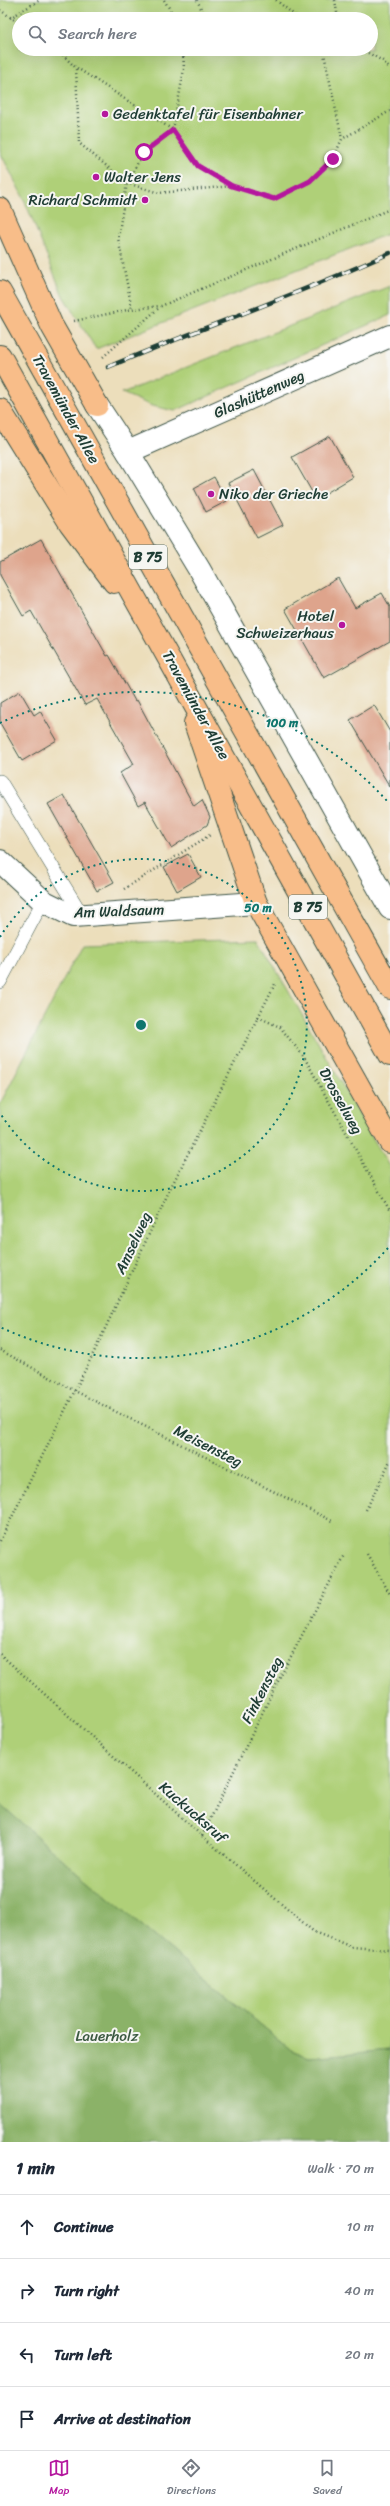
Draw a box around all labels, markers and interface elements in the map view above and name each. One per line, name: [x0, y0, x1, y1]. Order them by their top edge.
search box: [12, 12, 378, 56]
text: Search here: [58, 21, 137, 47]
icon: search: [26, 23, 48, 45]
place label: Gedenktafel für Eisenbahner: [113, 101, 304, 127]
marker: Gedenktafel für Eisenbahner: [100, 109, 110, 119]
route start: [135, 143, 153, 161]
route end: [324, 150, 342, 168]
place label: Walter Jens: [104, 164, 181, 190]
marker: Walter Jens: [91, 172, 101, 182]
place label: Richard Schmidt: [29, 187, 138, 213]
marker: Richard Schmidt: [140, 195, 150, 205]
street label: Travemünder Allee: [25, 349, 107, 469]
street label: Glashüttenweg: [209, 362, 309, 426]
place label: Niko der Grieche: [219, 481, 328, 507]
marker: Niko der Grieche: [206, 489, 216, 499]
road number: B 75: [129, 545, 167, 569]
place label: Hotel Schweizerhaus: [236, 603, 335, 646]
marker: Hotel Schweizerhaus: [337, 620, 347, 630]
street label: Travemünder Allee: [155, 645, 237, 765]
text: 100 m: [266, 712, 299, 734]
road number: B 75: [289, 895, 327, 919]
street label: Am Waldsaum: [72, 896, 165, 926]
text: 50 m: [244, 897, 272, 919]
centre of rings: [134, 1018, 148, 1032]
street label: Drosselweg: [312, 1063, 370, 1139]
street label: Amselweg: [107, 1207, 159, 1279]
street label: Meisensteg: [169, 1418, 247, 1475]
street label: Finkensteg: [234, 1652, 290, 1728]
street label: Kuckucksruf: [153, 1775, 235, 1851]
park label: Lauerholz: [76, 2023, 139, 2049]
text: 1 min: [16, 2153, 55, 2183]
text: Walk · 70 m: [308, 2157, 374, 2180]
text: Continue: [54, 2214, 114, 2240]
text: 10 m: [347, 2215, 374, 2238]
icon: ahead: [16, 2216, 38, 2238]
text: Turn right: [54, 2278, 119, 2304]
text: 40 m: [344, 2279, 374, 2302]
icon: right: [16, 2280, 38, 2302]
text: Turn left: [54, 2342, 112, 2368]
text: 20 m: [345, 2343, 374, 2366]
icon: left: [16, 2344, 38, 2366]
text: Arrive at destination: [54, 2406, 191, 2432]
icon: arrive: [16, 2408, 38, 2430]
tab: Map: [48, 2457, 70, 2500]
tab: Directions: [167, 2457, 216, 2500]
tab: Saved: [313, 2457, 342, 2500]

